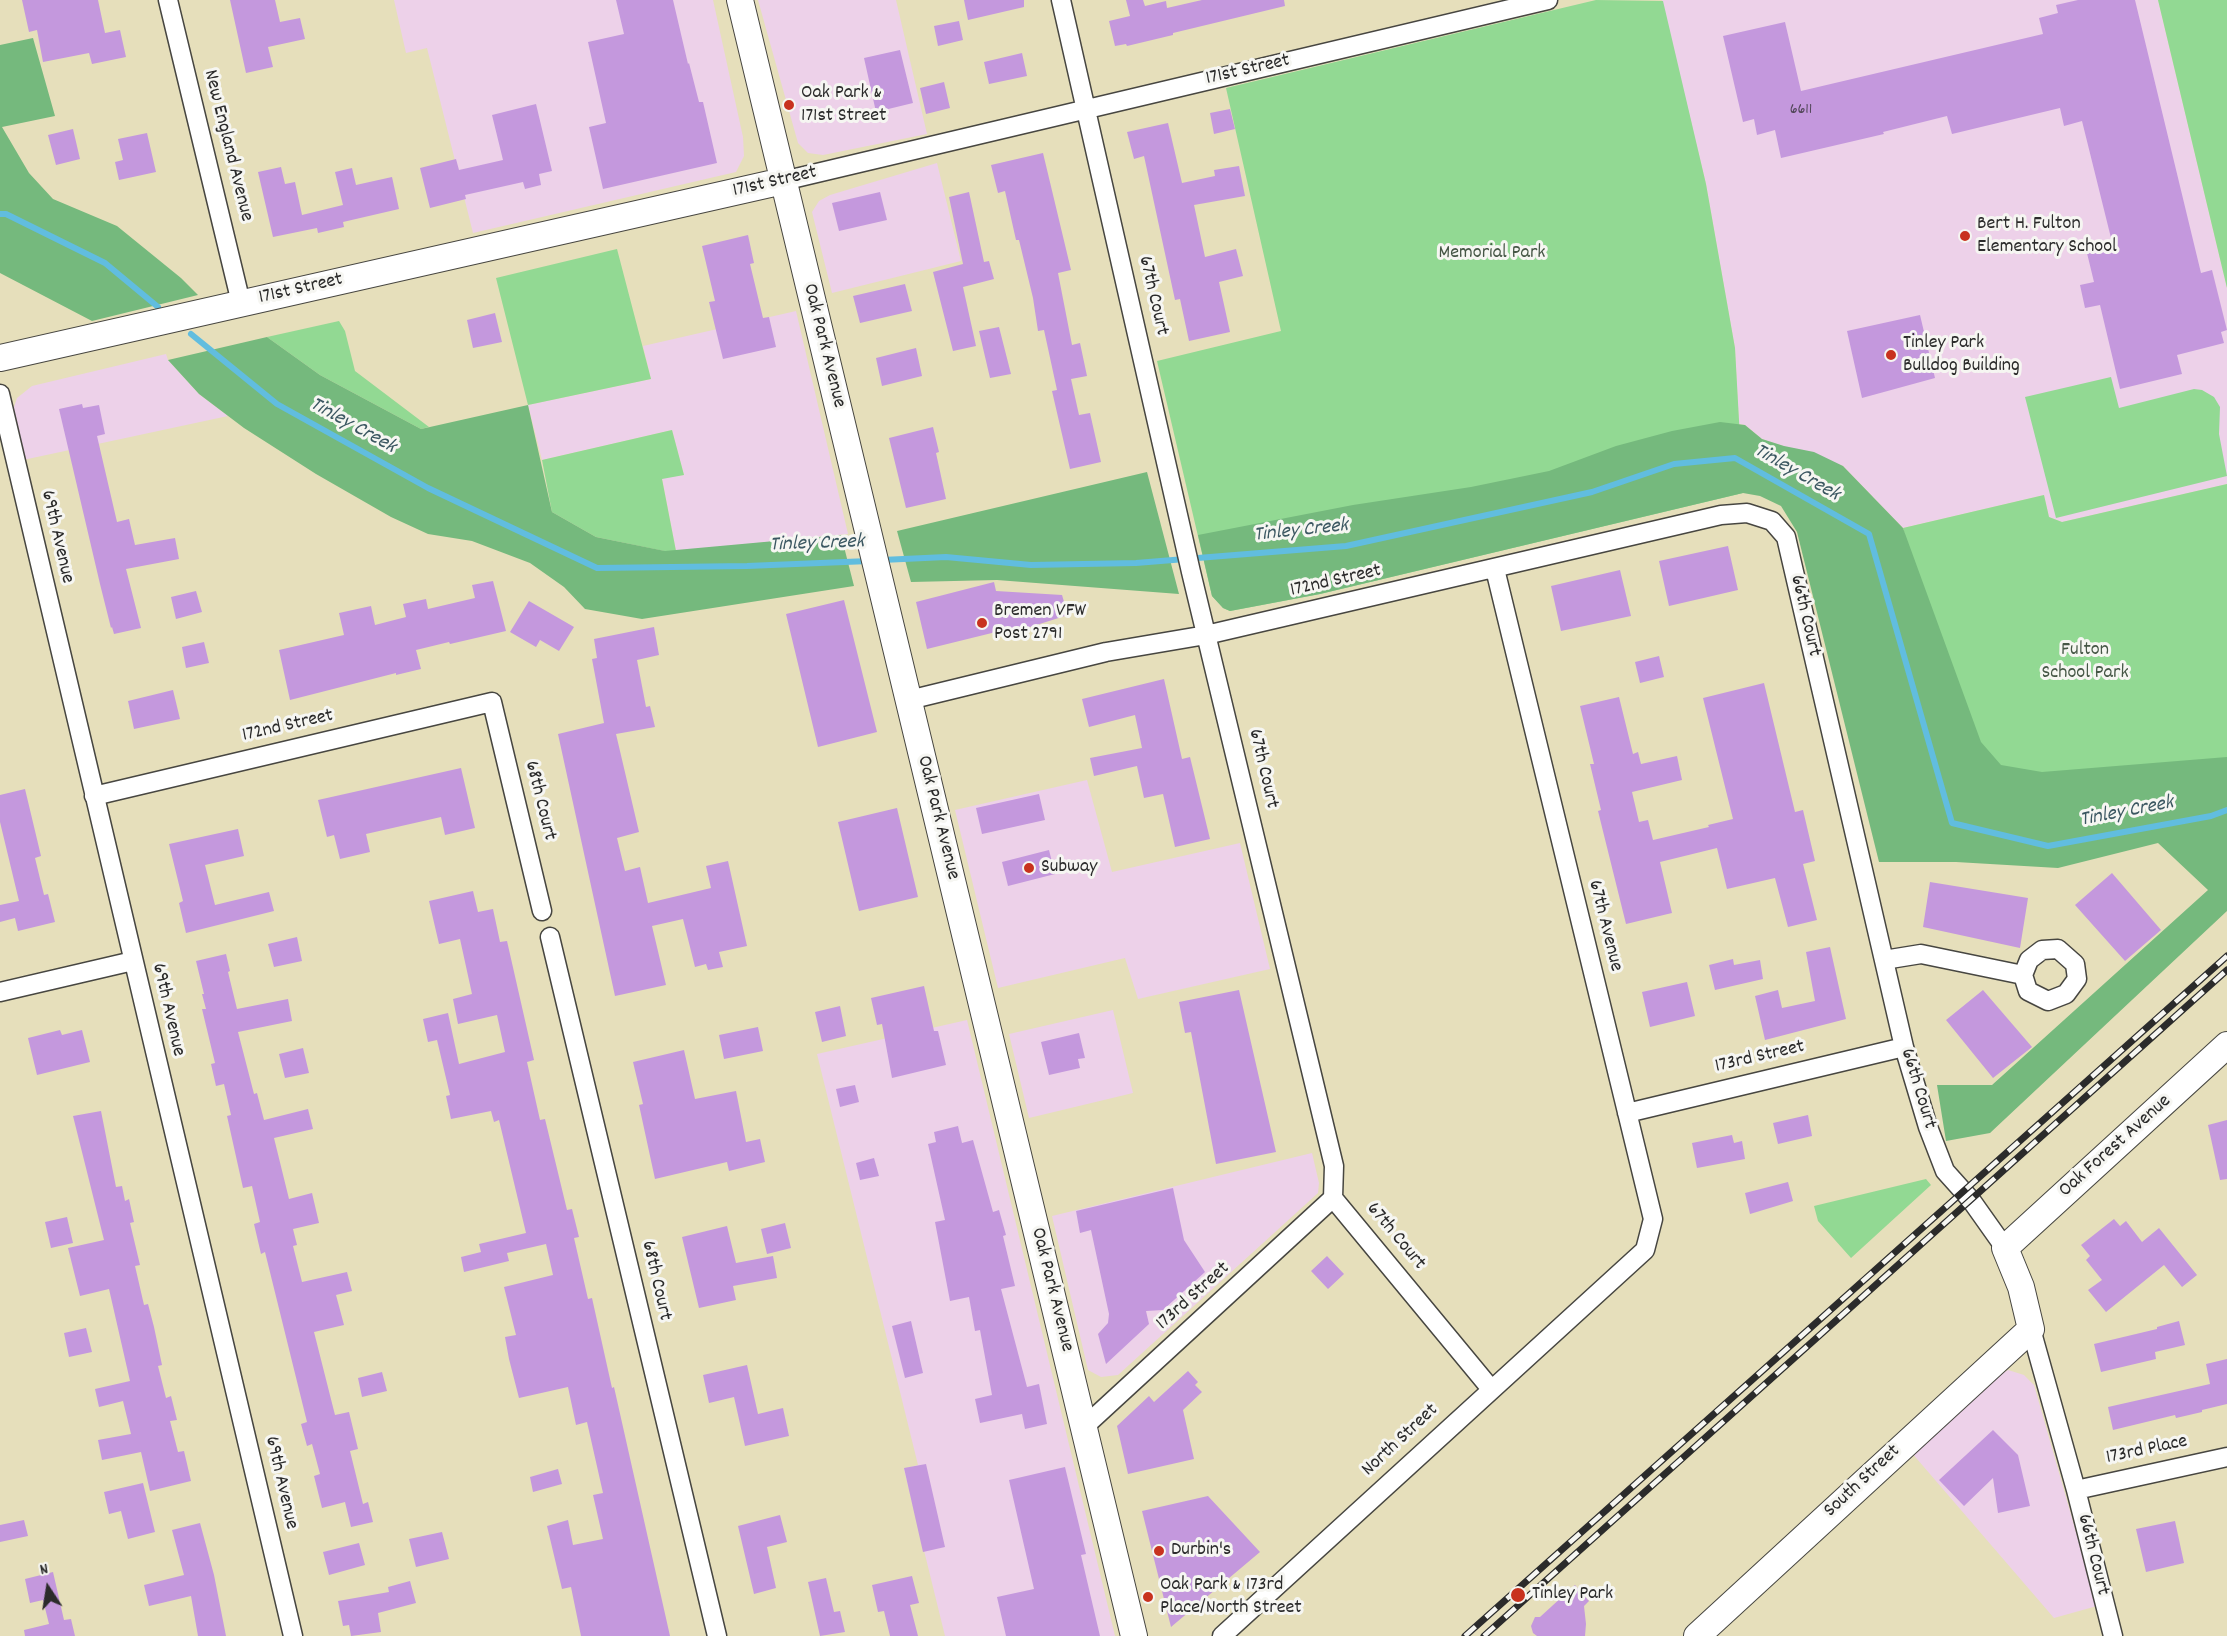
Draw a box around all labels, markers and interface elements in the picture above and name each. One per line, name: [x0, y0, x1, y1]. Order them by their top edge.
street label: 171st Street: [1204, 50, 1292, 92]
street label: New England Avenue: [197, 68, 257, 224]
place label: Oak Park & 171st Street: [801, 82, 886, 129]
marker: Oak Park & 171st Street: [782, 98, 796, 112]
house number: 6611: [1790, 101, 1812, 121]
street label: 171st Street: [731, 162, 819, 204]
place label: Bert H. Fulton Elementary School: [1977, 213, 2117, 260]
marker: Bert H. Fulton Elementary School: [1958, 229, 1972, 243]
park label: Memorial Park: [1438, 242, 1546, 266]
street label: 67th Court: [1131, 254, 1173, 338]
street label: 171st Street: [257, 269, 345, 311]
street label: Oak Park Avenue: [796, 281, 850, 411]
place label: Tinley Park Bulldog Building: [1903, 332, 2020, 379]
marker: Tinley Park Bulldog Building: [1884, 348, 1898, 362]
water label: Tinley Creek: [304, 393, 400, 461]
water label: Tinley Creek: [1749, 439, 1843, 509]
street label: 69th Avenue: [34, 488, 78, 586]
water label: Tinley Creek: [1253, 515, 1349, 549]
water label: Tinley Creek: [769, 531, 865, 559]
street label: 172nd Street: [1288, 560, 1384, 604]
street label: 66th Court: [1783, 573, 1825, 659]
place label: Bremen VFW Post 2791: [994, 600, 1086, 647]
marker: Bremen VFW Post 2791: [975, 616, 989, 630]
park label: Fulton School Park: [2041, 639, 2129, 686]
street label: 172nd Street: [240, 705, 336, 749]
street label: 67th Court: [1241, 727, 1283, 811]
street label: Oak Park Avenue: [910, 753, 964, 883]
street label: 68th Court: [518, 759, 560, 843]
water label: Tinley Creek: [2078, 792, 2176, 834]
place label: Subway: [1041, 856, 1097, 880]
marker: Subway: [1022, 861, 1036, 875]
street label: 67th Avenue: [1581, 878, 1627, 974]
street label: 69th Avenue: [145, 961, 189, 1059]
street label: 173rd Street: [1713, 1036, 1807, 1080]
street label: 66th Court: [1893, 1046, 1941, 1132]
street label: Oak Forest Avenue: [2055, 1090, 2177, 1204]
street label: 67th Court: [1360, 1198, 1430, 1276]
street label: Oak Park Avenue: [1024, 1225, 1078, 1355]
street label: 68th Court: [634, 1239, 676, 1323]
street label: 173rd Street: [1152, 1258, 1236, 1336]
street label: North Street: [1358, 1400, 1444, 1482]
street label: 173rd Place: [2104, 1431, 2190, 1471]
street label: 69th Avenue: [258, 1434, 302, 1532]
street label: South Street: [1820, 1440, 1906, 1524]
street label: 66th Court: [2070, 1512, 2114, 1598]
place label: Durbin's: [1171, 1539, 1231, 1563]
marker: Durbin's: [1152, 1544, 1166, 1558]
north arrow: [18, 1558, 78, 1618]
text: N: [38, 1558, 50, 1582]
place label: Oak Park & 173rd Place/North Street: [1160, 1574, 1302, 1621]
place label: Tinley Park: [1532, 1583, 1613, 1607]
marker: Tinley Park: [1509, 1586, 1527, 1604]
marker: Oak Park & 173rd Place/North Street: [1141, 1590, 1155, 1604]

